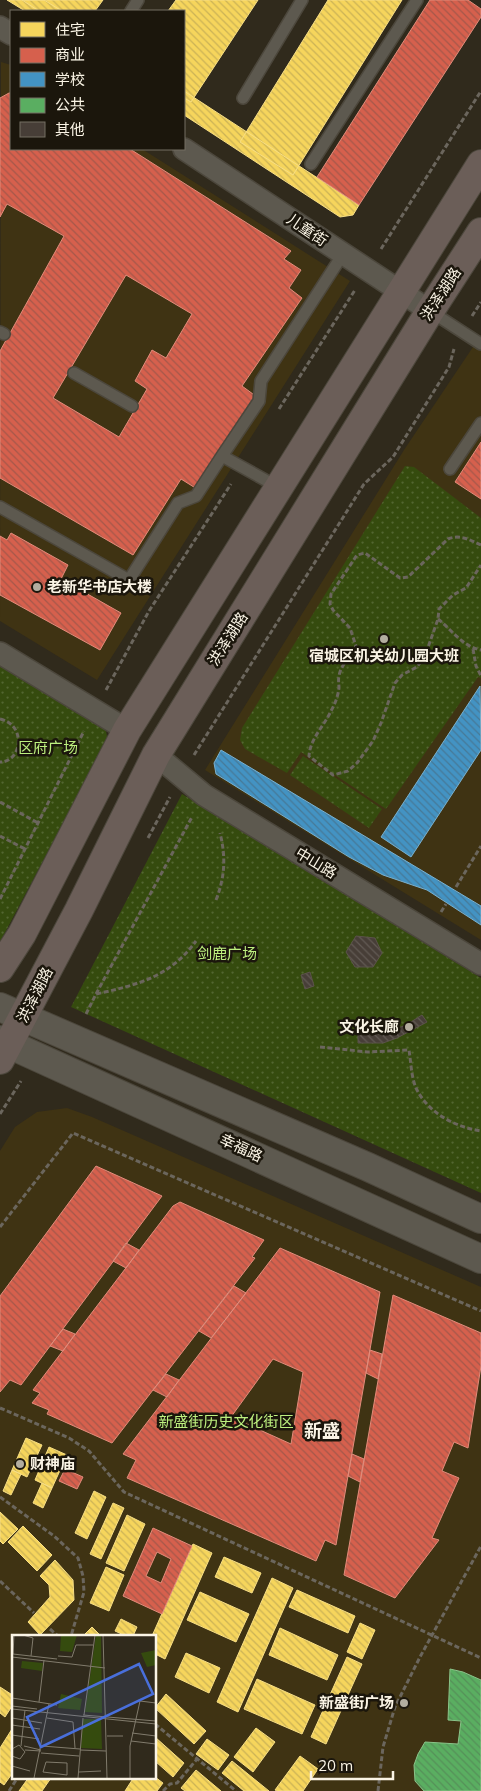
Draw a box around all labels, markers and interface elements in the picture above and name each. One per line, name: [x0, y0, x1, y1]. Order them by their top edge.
legend: [10, 10, 185, 150]
text: 住宅: [55, 20, 85, 39]
text: 商业: [55, 45, 85, 64]
text: 学校: [55, 70, 85, 89]
text: 公共: [55, 95, 85, 114]
text: 其他: [55, 120, 85, 139]
street label: 儿童街: [283, 209, 331, 250]
street label: 洪泽湖路: [416, 263, 465, 324]
place label: 老新华书店大楼: [47, 577, 152, 596]
marker: 老新华书店大楼: [31, 581, 43, 593]
street label: 洪泽湖路: [204, 608, 252, 669]
marker: 宿城区机关幼儿园大班: [378, 633, 390, 645]
place label: 宿城区机关幼儿园大班: [309, 646, 459, 665]
park label: 区府广场: [18, 738, 78, 757]
street label: 中山路: [292, 843, 340, 882]
park label: 剑鹿广场: [197, 944, 257, 963]
street label: 洪泽湖路: [12, 964, 57, 1026]
place label: 文化长廊: [339, 1017, 399, 1036]
marker: 文化长廊: [403, 1021, 415, 1033]
street label: 幸福路: [217, 1129, 266, 1166]
park label: 新盛街历史文化街区: [158, 1412, 294, 1431]
district label: 新盛: [304, 1419, 340, 1442]
place label: 财神庙: [30, 1454, 75, 1473]
marker: 财神庙: [14, 1458, 26, 1470]
inset map: [12, 1635, 156, 1778]
place label: 新盛街广场: [319, 1693, 394, 1712]
marker: 新盛街广场: [398, 1697, 410, 1709]
scale bar: [311, 1748, 394, 1780]
text: 20 m: [318, 1756, 353, 1775]

